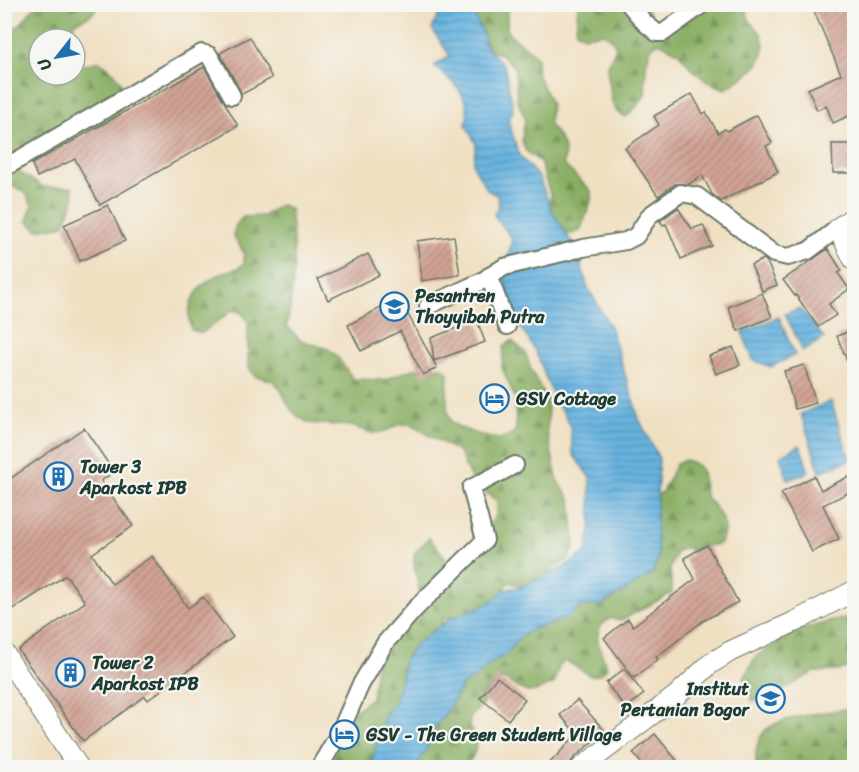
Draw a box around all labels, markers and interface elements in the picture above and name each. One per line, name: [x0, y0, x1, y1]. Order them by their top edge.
north arrow: [27, 27, 87, 87]
text: U: [29, 51, 60, 76]
place label: Pesantren Thoyyibah Putra: [415, 280, 545, 333]
school or university icon: Pesantren Thoyyibah Putra: [378, 290, 410, 322]
hotel icon: GSV Cottage: [479, 383, 511, 415]
place label: GSV Cottage: [515, 383, 616, 415]
place label: Tower 3 Aparkost IPB: [79, 451, 187, 504]
building icon: Tower 3 Aparkost IPB: [43, 461, 75, 493]
place label: Tower 2 Aparkost IPB: [91, 647, 199, 700]
building icon: Tower 2 Aparkost IPB: [55, 657, 87, 689]
place label: Institut Pertanian Bogor: [620, 673, 751, 726]
school or university icon: Institut Pertanian Bogor: [754, 683, 786, 715]
hotel icon: GSV - The Green Student Village: [329, 719, 361, 751]
place label: GSV - The Green Student Village: [365, 719, 622, 751]

